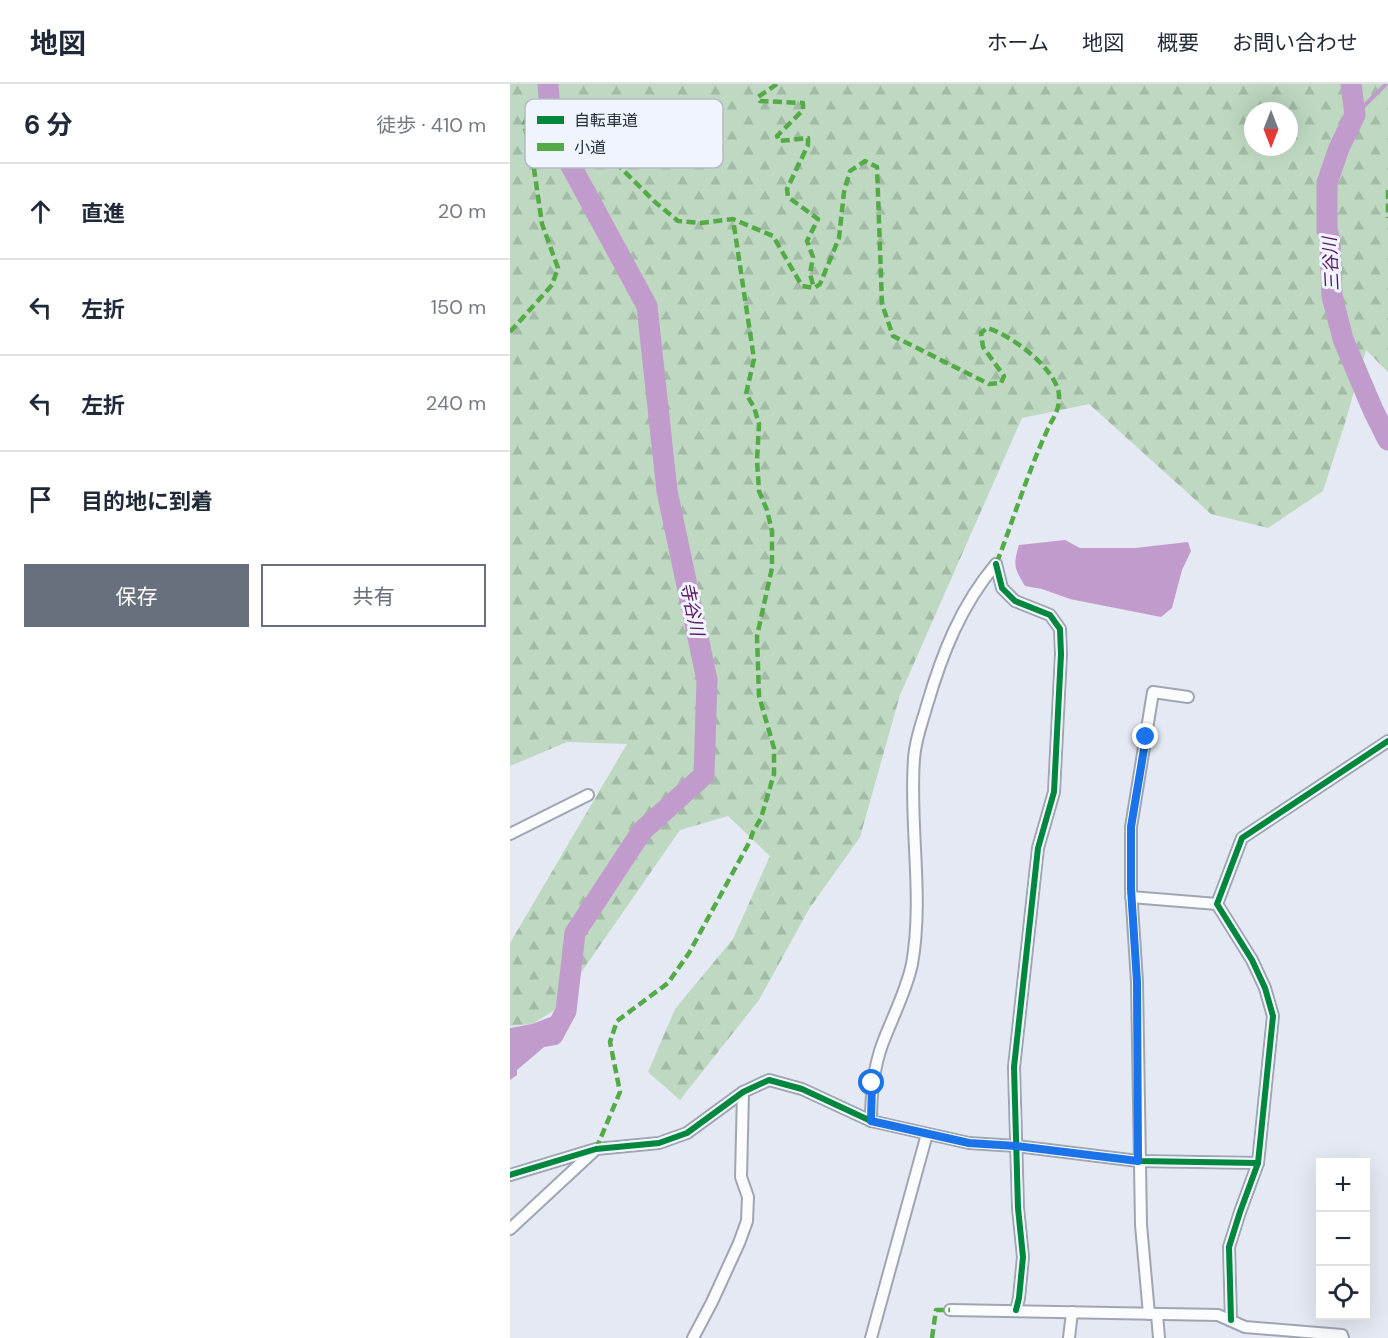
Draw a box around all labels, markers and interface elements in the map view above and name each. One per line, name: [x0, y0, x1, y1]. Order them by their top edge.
text: 地図: [30, 25, 86, 62]
text: ホーム: [987, 29, 1049, 57]
text: 地図: [1082, 29, 1124, 57]
text: 概要: [1157, 29, 1199, 57]
text: お問い合わせ: [1232, 29, 1358, 57]
legend: [525, 99, 723, 168]
north arrow: [1244, 102, 1298, 156]
text: 6 分: [24, 108, 73, 142]
text: 自転車道: [574, 110, 638, 131]
text: 徒歩 · 410 m: [376, 112, 486, 138]
text: 小道: [574, 137, 606, 158]
icon: ahead: [24, 195, 57, 228]
text: 20 m: [438, 198, 486, 224]
text: 直進: [81, 199, 125, 228]
water label: 三谷川: [1317, 234, 1344, 292]
icon: left: [24, 291, 57, 324]
text: 150 m: [431, 294, 486, 320]
text: 左折: [81, 295, 125, 324]
icon: left: [24, 387, 57, 420]
text: 240 m: [426, 390, 486, 416]
text: 左折: [81, 391, 125, 420]
icon: arrive: [24, 483, 57, 516]
text: 目的地に到着: [81, 487, 213, 516]
button: 保存: [24, 564, 249, 627]
button: 共有: [261, 564, 486, 627]
water label: 寺谷川: [675, 580, 710, 640]
route end: [1132, 723, 1158, 749]
route start: [858, 1069, 884, 1095]
map controls: [1316, 1158, 1370, 1320]
button: +: [1316, 1158, 1370, 1212]
button: −: [1316, 1212, 1370, 1266]
button: locate: [1316, 1266, 1370, 1320]

